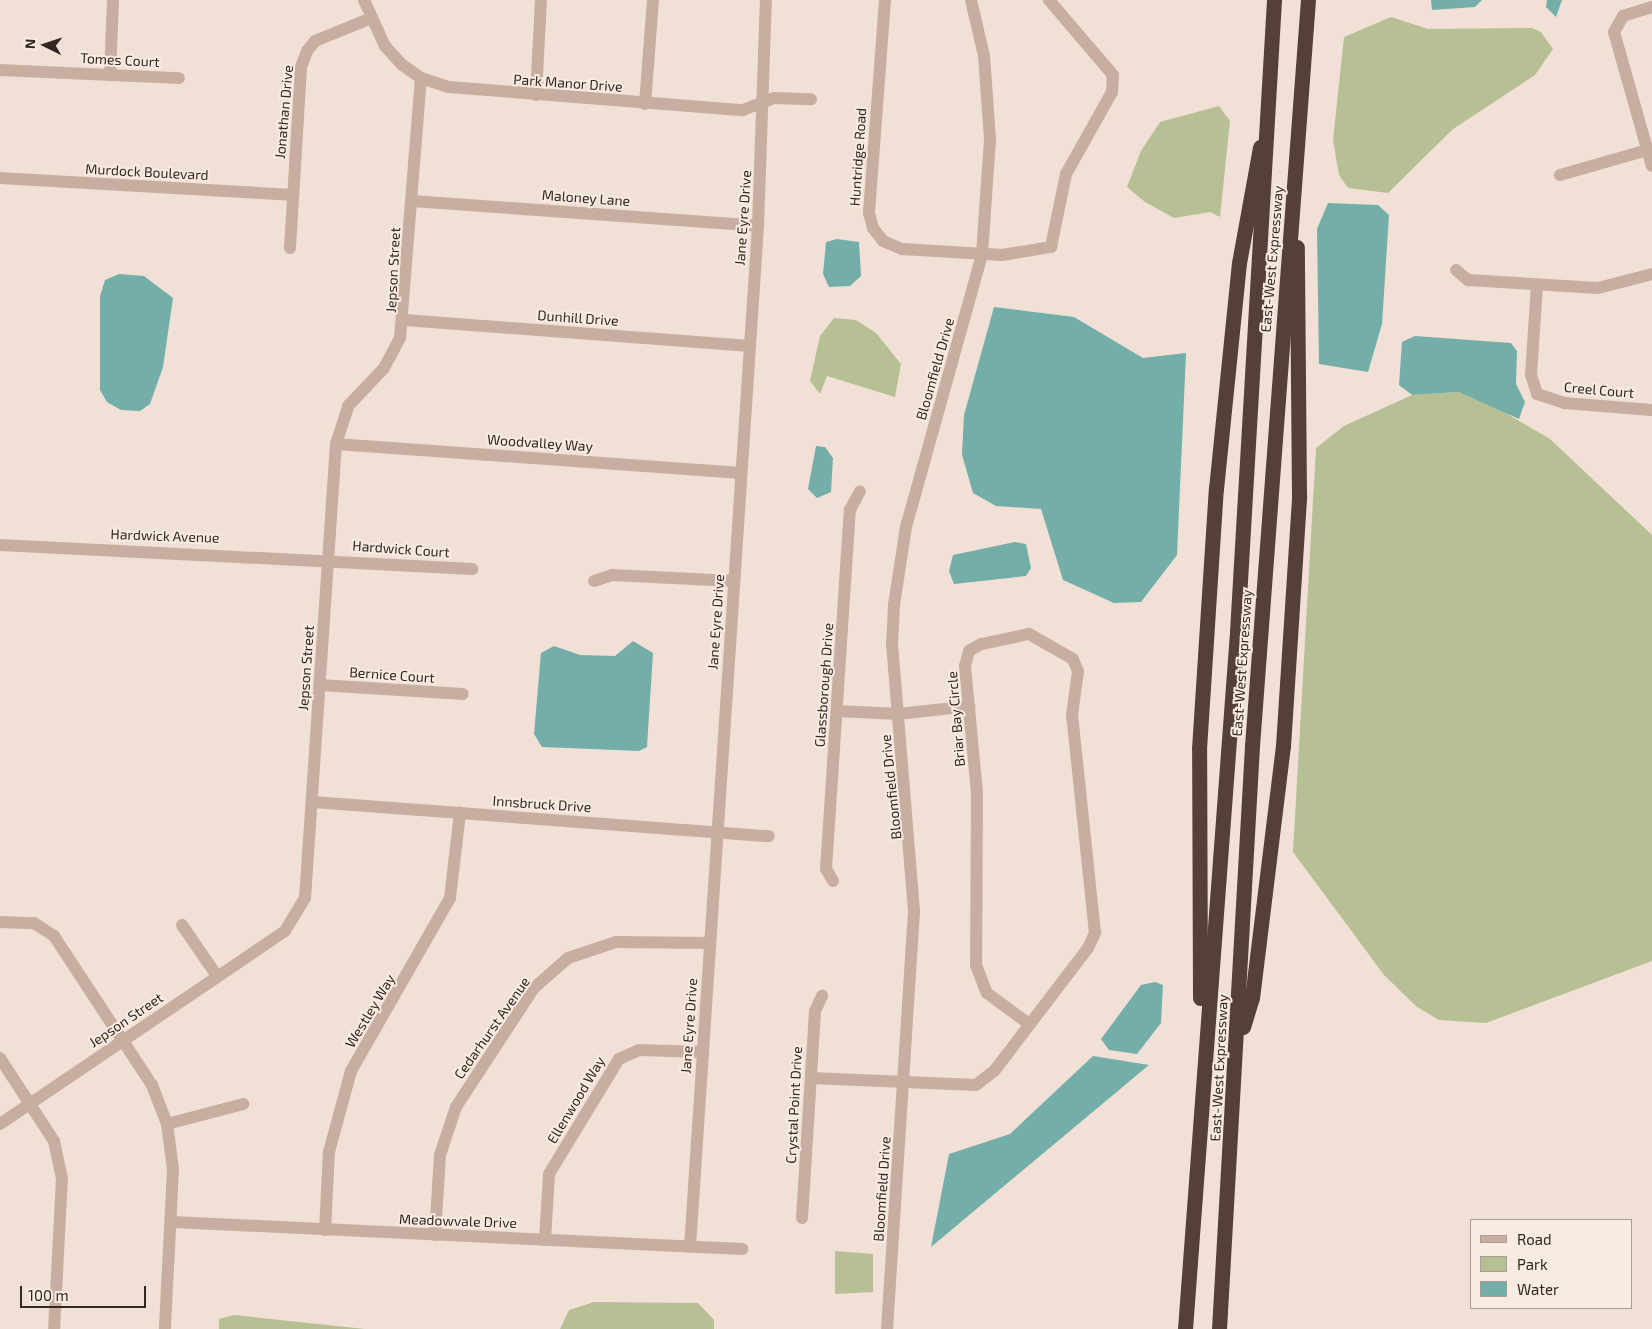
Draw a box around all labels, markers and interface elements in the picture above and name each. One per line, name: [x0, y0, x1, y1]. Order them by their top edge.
north arrow: [20, 20, 70, 70]
text: N: [21, 38, 38, 50]
street label: Tomes Court: [80, 50, 160, 70]
street label: Jonathan Drive: [272, 64, 296, 160]
street label: Park Manor Drive: [513, 71, 623, 95]
street label: Huntridge Road: [846, 107, 870, 207]
street label: Murdock Boulevard: [85, 160, 209, 184]
street label: Jane Eyre Drive: [731, 170, 755, 266]
street label: East-West Expressway: [1257, 185, 1287, 333]
street label: Maloney Lane: [541, 187, 631, 209]
street label: Jepson Street: [382, 227, 404, 313]
street label: Dunhill Drive: [537, 307, 619, 329]
street label: Bloomfield Drive: [912, 316, 958, 422]
street label: Creel Court: [1563, 379, 1635, 401]
street label: Woodvalley Way: [486, 431, 594, 455]
street label: Hardwick Avenue: [110, 526, 220, 546]
street label: Hardwick Court: [352, 537, 450, 561]
street label: Jane Eyre Drive: [704, 574, 728, 670]
street label: East-West Expressway: [1228, 589, 1256, 737]
street label: Glassborough Drive: [811, 622, 837, 748]
street label: Jepson Street: [295, 625, 317, 711]
street label: Bernice Court: [349, 664, 435, 686]
street label: Briar Bay Circle: [943, 670, 969, 768]
street label: Bloomfield Drive: [877, 734, 905, 840]
street label: Innsbruck Drive: [492, 792, 592, 816]
street label: Westley Way: [341, 971, 399, 1051]
street label: Cedarhurst Avenue: [450, 974, 534, 1082]
street label: Jane Eyre Drive: [677, 978, 701, 1074]
street label: Jepson Street: [86, 989, 166, 1051]
street label: East-West Expressway: [1207, 994, 1231, 1142]
street label: Crystal Point Drive: [783, 1046, 805, 1164]
street label: Ellenwood Way: [543, 1053, 609, 1147]
street label: Bloomfield Drive: [870, 1136, 894, 1242]
street label: Meadowvale Drive: [399, 1211, 517, 1231]
legend: [1470, 1219, 1632, 1309]
text: Road: [1517, 1230, 1552, 1248]
text: Park: [1517, 1255, 1548, 1273]
scale bar: [22, 1276, 149, 1308]
text: Water: [1517, 1280, 1559, 1298]
text: 100 m: [28, 1286, 69, 1304]

